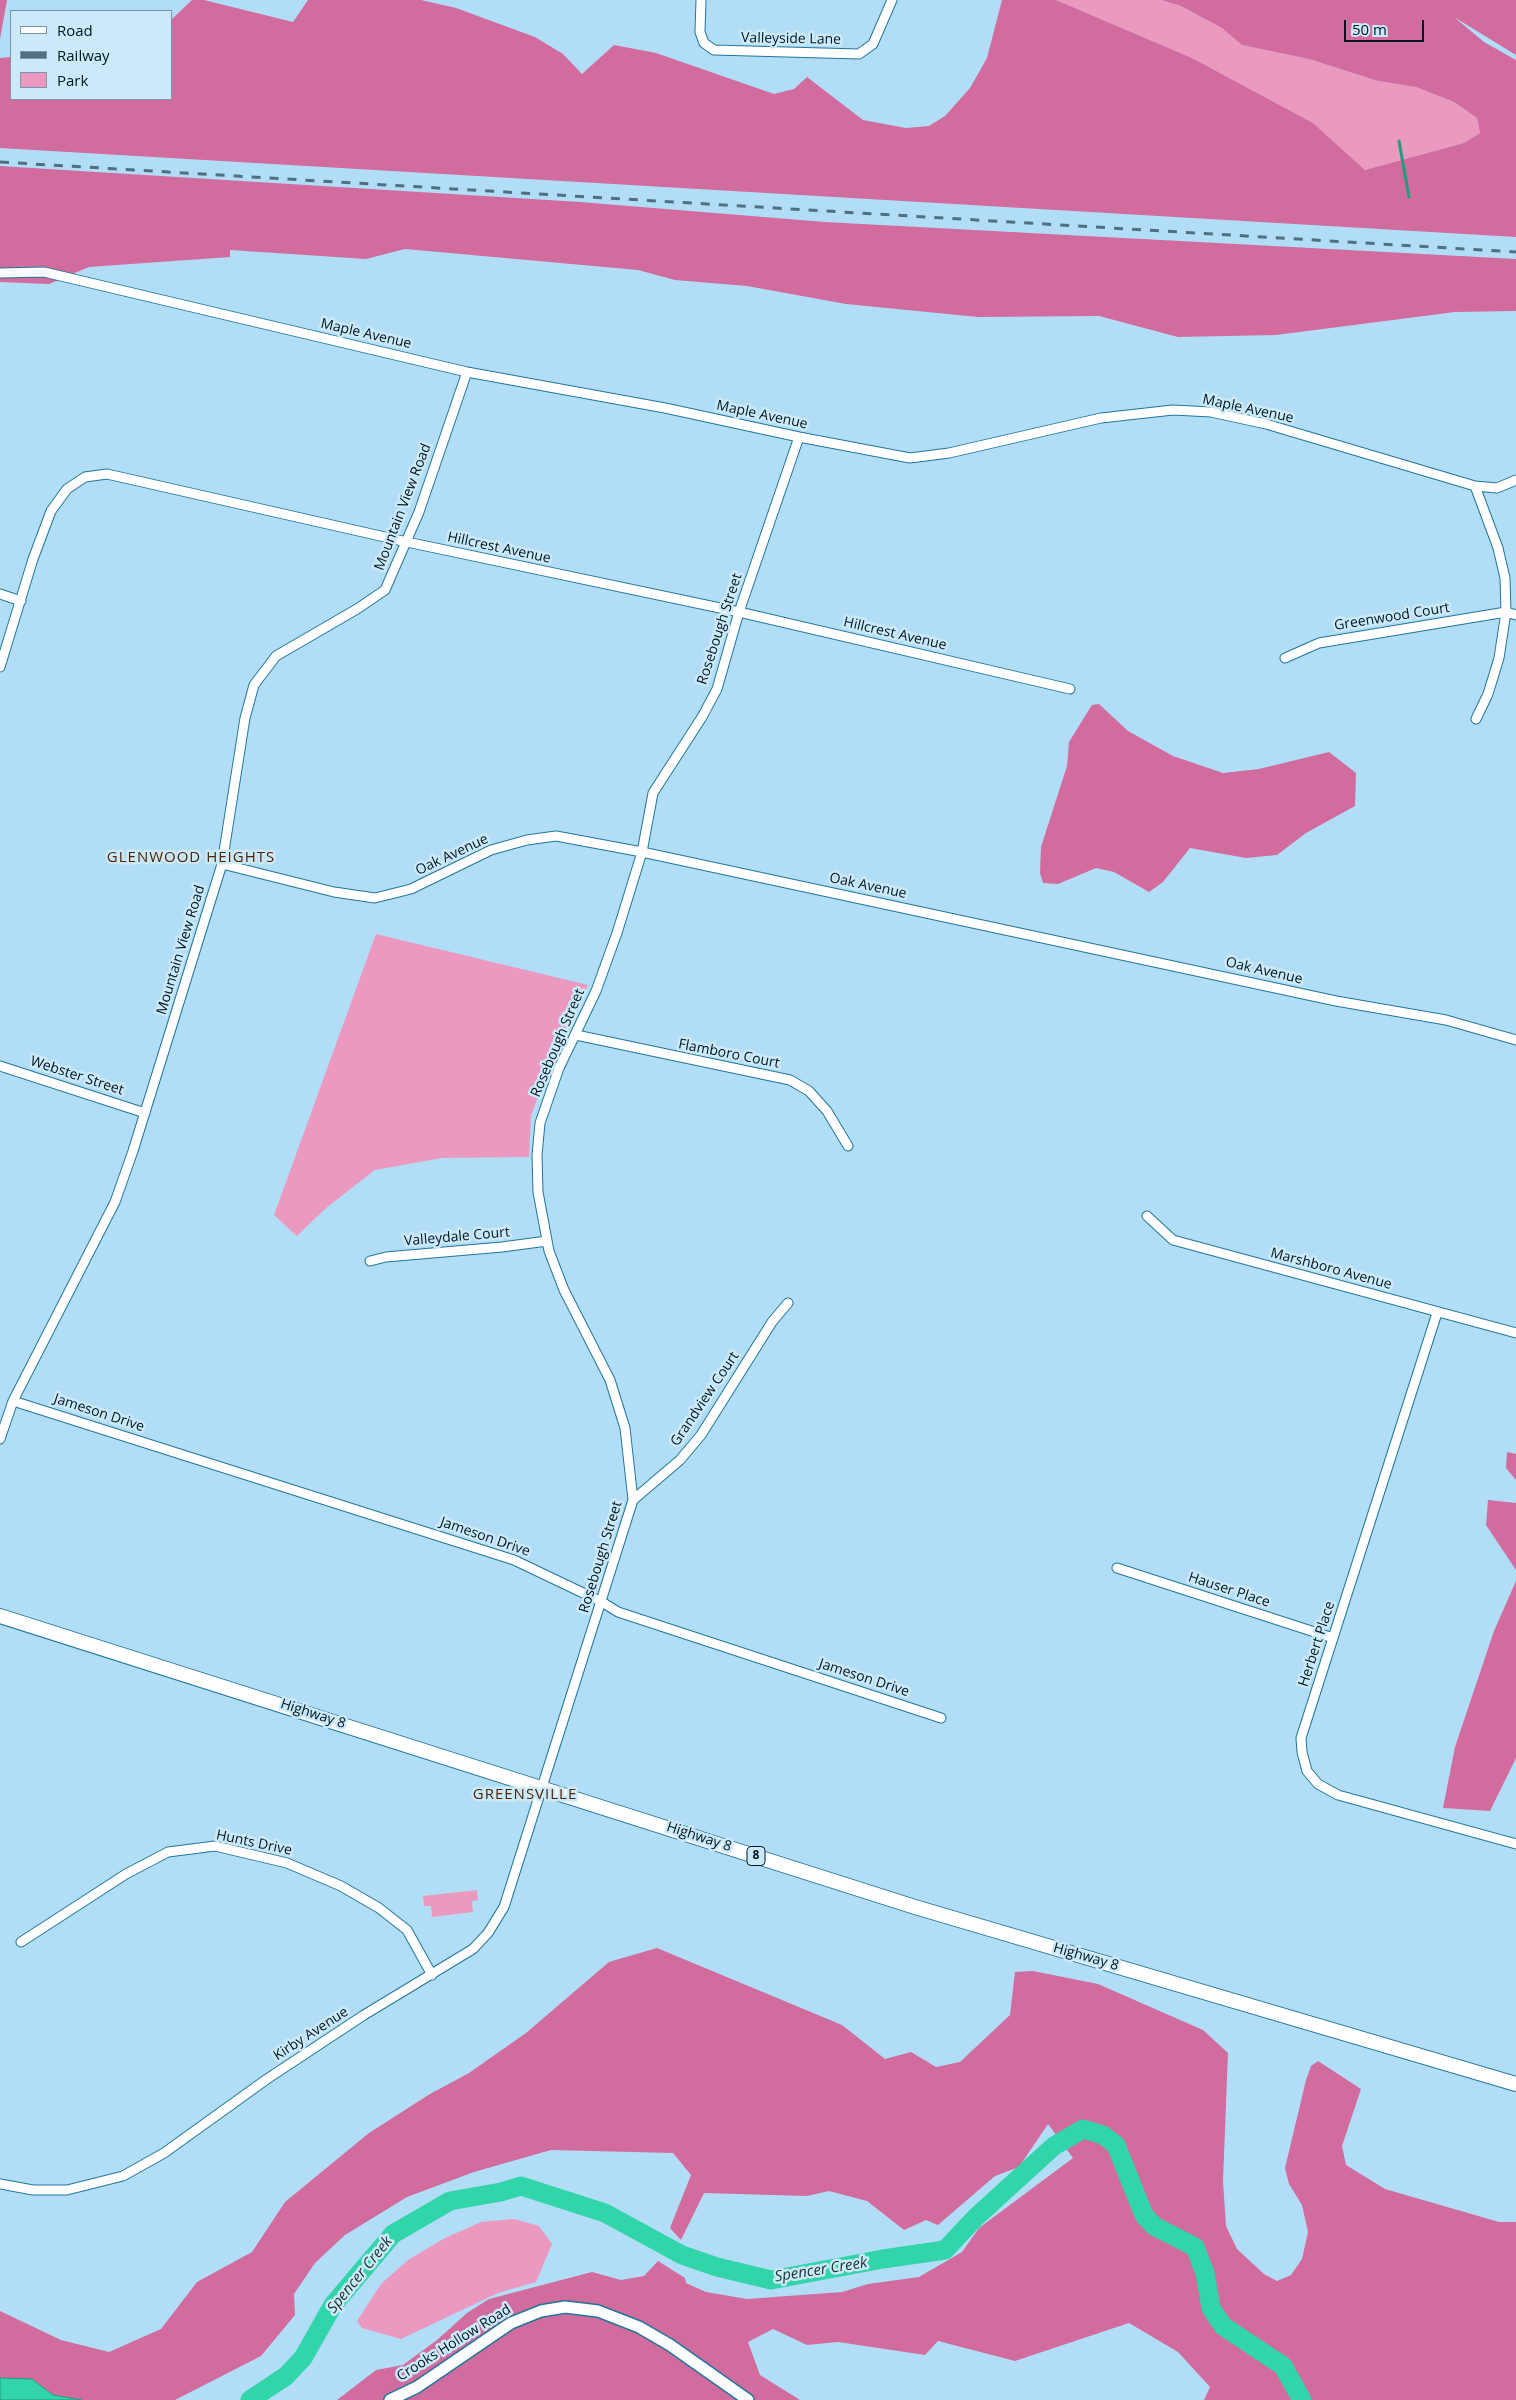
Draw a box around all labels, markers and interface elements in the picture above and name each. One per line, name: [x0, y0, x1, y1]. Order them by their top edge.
legend: [10, 10, 172, 100]
scale bar: [1346, 10, 1426, 42]
text: 50 m: [1352, 19, 1387, 39]
text: Road: [57, 20, 93, 40]
street label: Valleyside Lane: [741, 30, 841, 48]
text: Railway: [57, 45, 110, 65]
text: Park: [57, 70, 88, 90]
street label: Maple Avenue: [319, 315, 413, 353]
street label: Maple Avenue: [1201, 391, 1295, 427]
street label: Maple Avenue: [715, 397, 809, 433]
street label: Mountain View Road: [371, 441, 435, 573]
street label: Hillcrest Avenue: [446, 529, 552, 567]
street label: Rosebough Street: [694, 571, 746, 687]
street label: Greenwood Court: [1333, 600, 1451, 634]
street label: Hillcrest Avenue: [842, 614, 948, 654]
street label: Oak Avenue: [413, 831, 491, 879]
district label: GLENWOOD HEIGHTS: [105, 849, 277, 867]
street label: Oak Avenue: [828, 870, 908, 902]
street label: Mountain View Road: [153, 883, 209, 1017]
street label: Oak Avenue: [1224, 954, 1304, 988]
street label: Rosebough Street: [528, 986, 588, 1100]
street label: Flamboro Court: [677, 1036, 781, 1072]
street label: Webster Street: [28, 1053, 126, 1099]
street label: Valleydale Court: [403, 1224, 511, 1250]
street label: Marshboro Avenue: [1269, 1245, 1393, 1293]
street label: Grandview Court: [667, 1349, 743, 1449]
street label: Jameson Drive: [52, 1390, 146, 1436]
street label: Rosebough Street: [576, 1499, 626, 1615]
street label: Jameson Drive: [438, 1514, 532, 1560]
street label: Hauser Place: [1186, 1569, 1272, 1611]
street label: Herbert Place: [1295, 1599, 1339, 1689]
street label: Jameson Drive: [817, 1655, 911, 1701]
street label: Highway 8: [278, 1696, 348, 1732]
district label: GREENSVILLE: [471, 1786, 579, 1804]
street label: Highway 8: [664, 1819, 734, 1855]
street label: Hunts Drive: [215, 1827, 293, 1859]
road number: 8: [747, 1846, 765, 1865]
street label: Highway 8: [1051, 1940, 1121, 1974]
street label: Kirby Avenue: [270, 2004, 352, 2064]
water label: Spencer Creek: [324, 2233, 396, 2317]
water label: Spencer Creek: [773, 2254, 869, 2286]
street label: Crooks Hollow Road: [394, 2301, 514, 2385]

